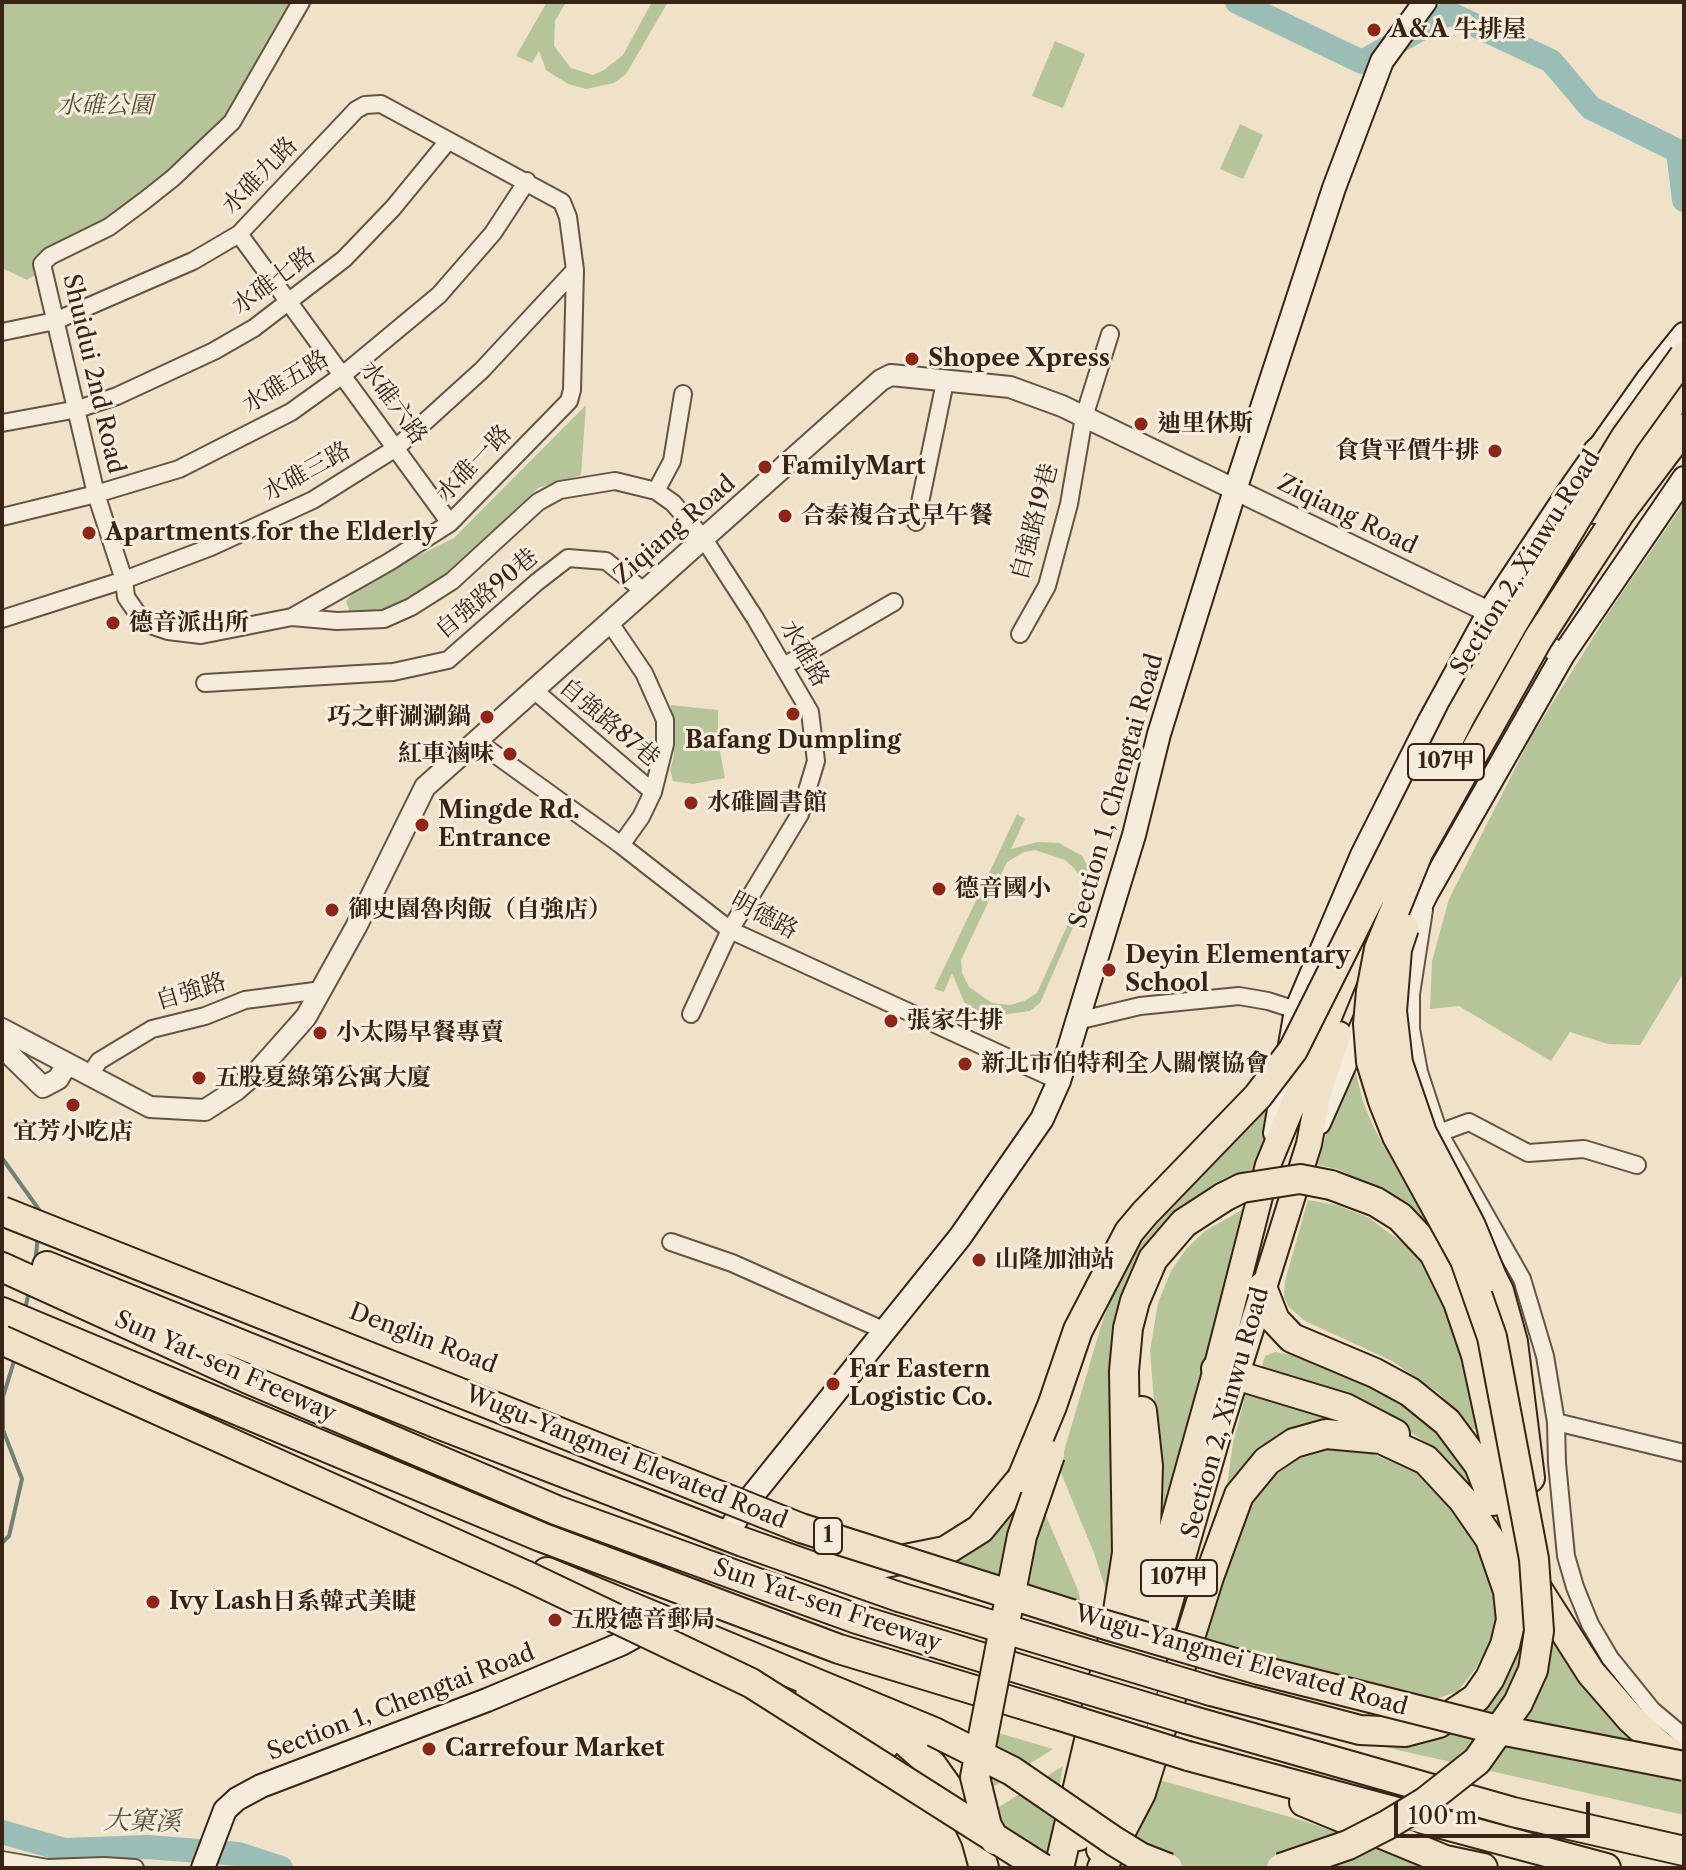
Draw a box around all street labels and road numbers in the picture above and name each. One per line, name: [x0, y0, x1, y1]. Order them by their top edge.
street label: 水碓九路: [216, 131, 304, 221]
street label: 水碓七路: [227, 241, 321, 321]
street label: Shuidui 2nd Road: [56, 271, 130, 477]
street label: 水碓五路: [238, 344, 334, 420]
street label: 水碓六路: [353, 356, 433, 450]
street label: 水碓一路: [430, 419, 518, 509]
street label: 水碓三路: [258, 436, 356, 508]
street label: Section 2, Xinwu Road: [1445, 445, 1607, 681]
street label: 自強路19巷: [1006, 460, 1064, 584]
street label: Ziqiang Road: [608, 469, 742, 591]
street label: Ziqiang Road: [1273, 469, 1421, 561]
street label: 自強路90巷: [430, 543, 544, 645]
street label: 水碓路: [774, 616, 834, 692]
street label: Section 1, Chengtai Road: [1064, 651, 1170, 931]
street label: 自強路87巷: [553, 673, 665, 773]
road number: 107甲: [1408, 744, 1484, 780]
street label: 明德路: [725, 886, 803, 946]
street label: 自強路: [152, 968, 230, 1016]
street label: Section 2, Xinwu Road: [1176, 1284, 1276, 1542]
street label: Denglin Road: [345, 1298, 501, 1380]
street label: Sun Yat-sen Freeway: [110, 1305, 340, 1429]
street label: Wugu-Yangmei Elevated Road: [461, 1380, 791, 1536]
road number: 1: [814, 1518, 842, 1554]
street label: Sun Yat-sen Freeway: [709, 1553, 945, 1659]
road number: 107甲: [1141, 1560, 1217, 1596]
street label: Wugu-Yangmei Elevated Road: [1071, 1600, 1411, 1722]
street label: Section 1, Chengtai Road: [263, 1639, 539, 1767]

